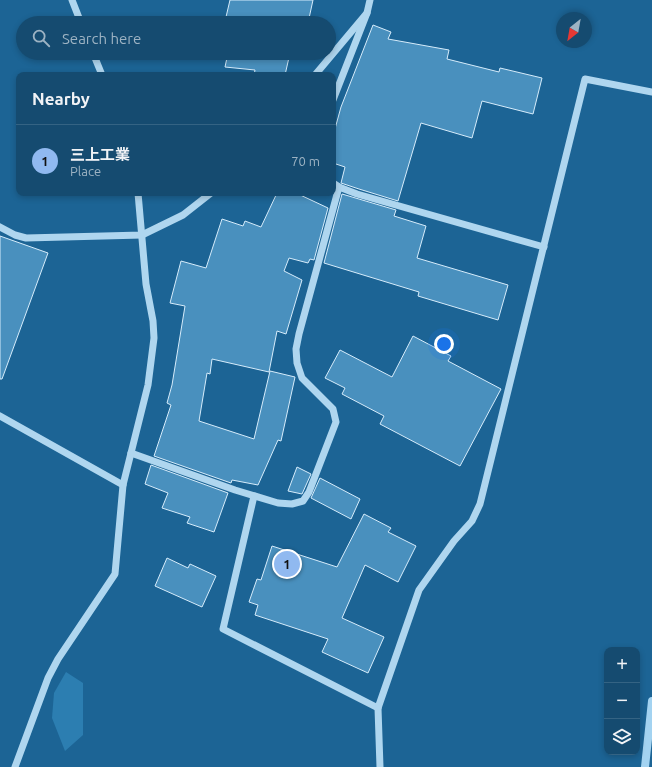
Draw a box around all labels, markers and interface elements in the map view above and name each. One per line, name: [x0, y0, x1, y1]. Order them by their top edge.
north arrow: [556, 12, 592, 48]
search box: [16, 16, 336, 60]
icon: search: [30, 27, 52, 49]
text: Search here: [62, 30, 141, 47]
text: Nearby: [32, 89, 90, 108]
text: 三上工業: [70, 146, 130, 163]
text: 1: [41, 154, 49, 168]
text: 70 m: [291, 154, 320, 168]
text: Place: [70, 164, 101, 178]
your location: [434, 334, 454, 354]
pin: 1: [274, 549, 300, 579]
map controls: [604, 647, 640, 755]
button: +: [604, 647, 640, 683]
button: −: [604, 683, 640, 719]
button: layers: [604, 719, 640, 755]

